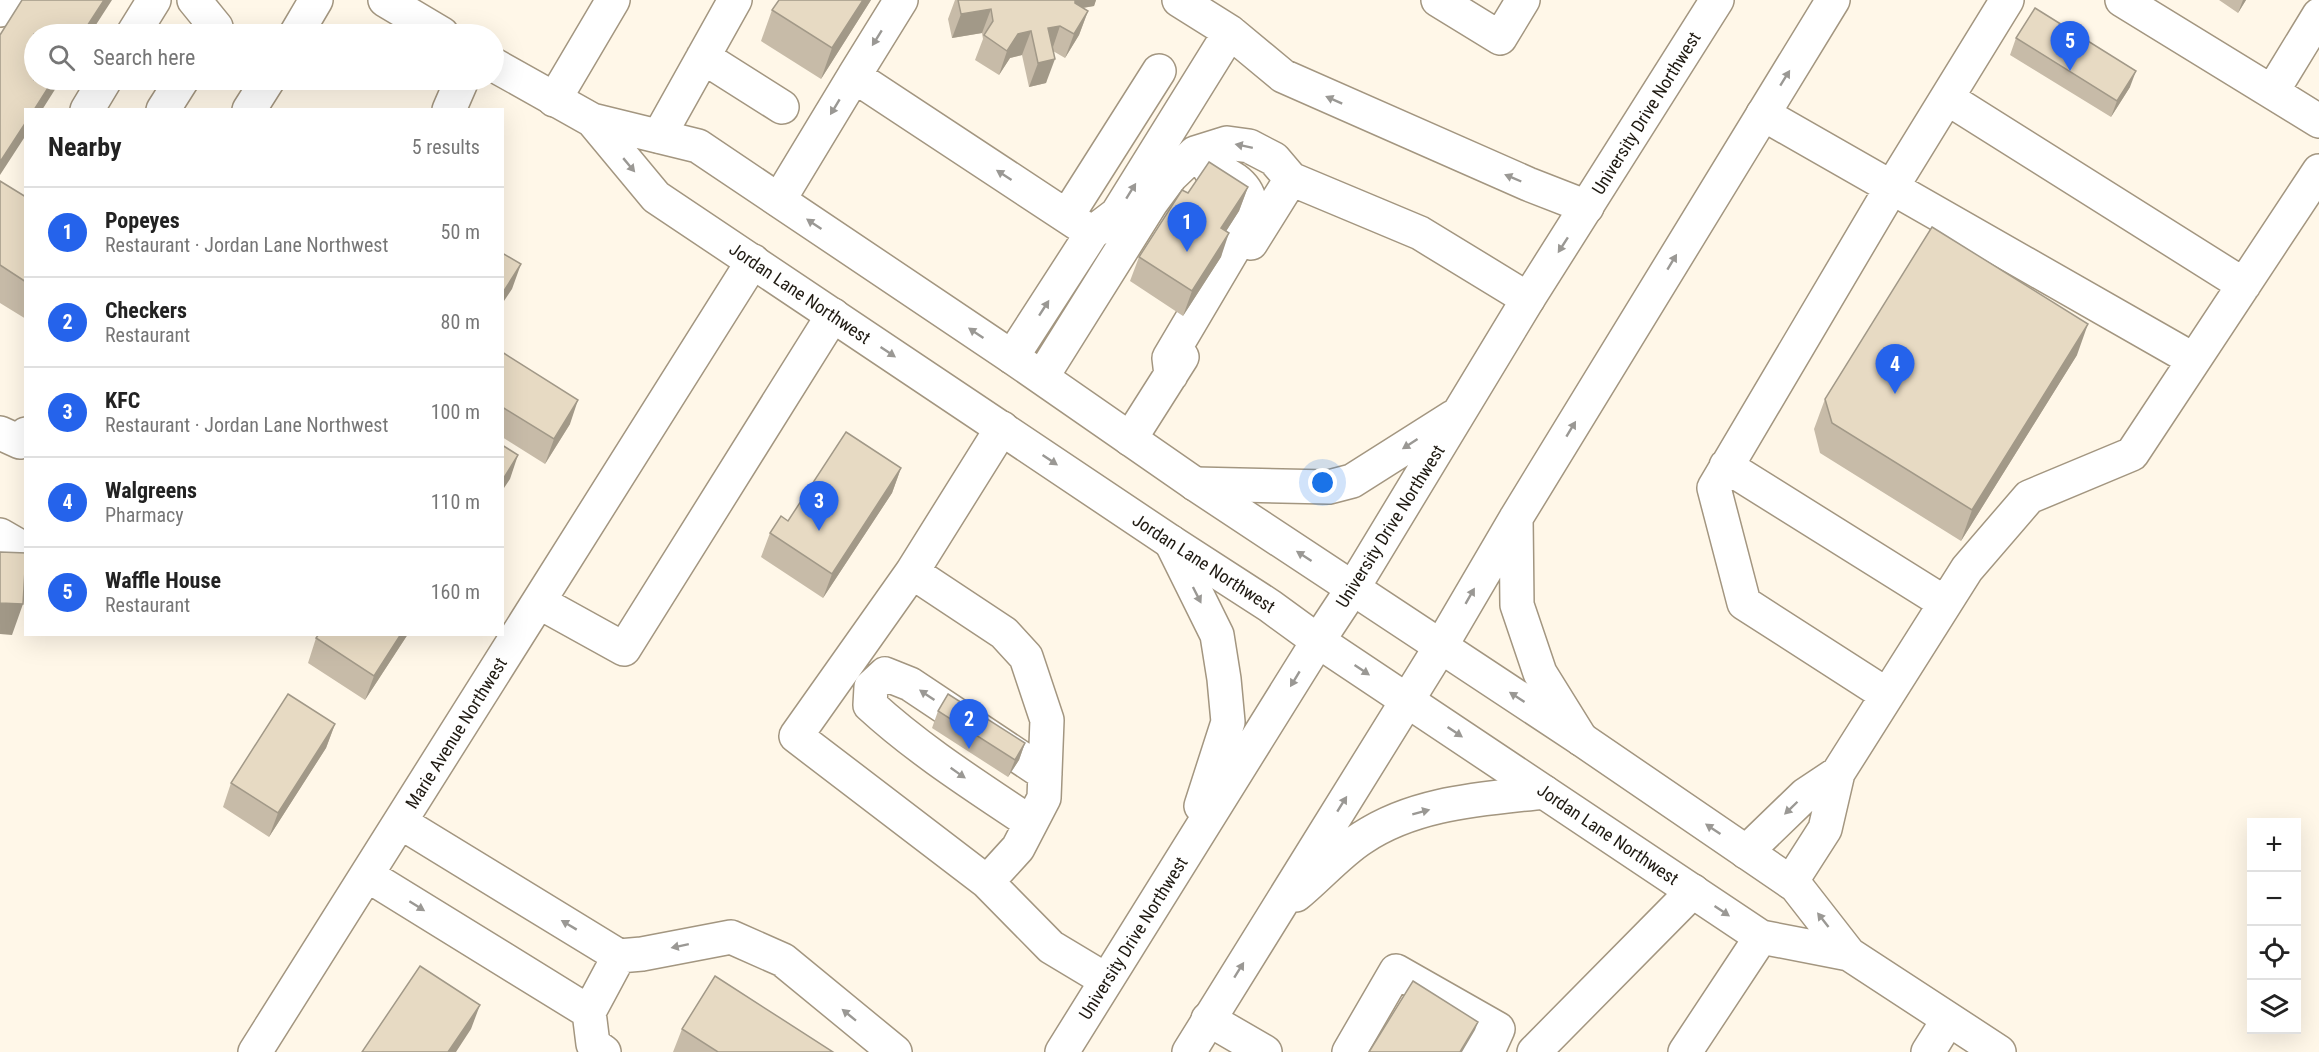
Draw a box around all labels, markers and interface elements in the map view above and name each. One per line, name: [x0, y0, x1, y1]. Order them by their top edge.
pin: 5: [2050, 22, 2090, 71]
search box: [24, 24, 504, 90]
street label: University Drive Northwest: [1587, 28, 1705, 198]
one-way arrow: [872, 30, 883, 46]
icon: search: [45, 41, 78, 74]
text: Search here: [93, 45, 195, 70]
one-way arrow: [1780, 70, 1791, 86]
one-way arrow: [1325, 95, 1343, 104]
one-way arrow: [830, 99, 840, 116]
text: Nearby: [48, 132, 122, 162]
text: 5 results: [412, 135, 480, 159]
one-way arrow: [1235, 141, 1253, 151]
one-way arrow: [623, 157, 636, 173]
one-way arrow: [996, 169, 1012, 181]
one-way arrow: [1504, 172, 1522, 182]
one-way arrow: [1126, 183, 1137, 199]
pin: 1: [1168, 202, 1206, 252]
text: Popeyes: [105, 208, 180, 233]
one-way arrow: [806, 219, 822, 230]
text: 1: [62, 220, 73, 244]
text: 50 m: [441, 220, 480, 244]
text: Restaurant · Jordan Lane Northwest: [105, 233, 388, 257]
one-way arrow: [1558, 237, 1569, 253]
street label: Jordan Lane Northwest: [725, 238, 875, 348]
one-way arrow: [1667, 254, 1678, 270]
text: Checkers: [105, 298, 187, 323]
one-way arrow: [1038, 300, 1049, 316]
text: 2: [62, 310, 73, 334]
text: 80 m: [441, 310, 480, 334]
text: Restaurant: [105, 323, 190, 347]
one-way arrow: [968, 328, 984, 339]
pin: 4: [1876, 344, 1914, 394]
one-way arrow: [880, 346, 897, 357]
text: KFC: [105, 388, 140, 413]
text: 3: [62, 400, 73, 424]
text: 100 m: [431, 400, 480, 424]
text: Restaurant · Jordan Lane Northwest: [105, 413, 388, 437]
one-way arrow: [1565, 420, 1576, 437]
one-way arrow: [1402, 438, 1418, 449]
street label: University Drive Northwest: [1331, 441, 1449, 611]
one-way arrow: [1042, 454, 1058, 466]
your location: [1308, 468, 1337, 497]
text: Walgreens: [105, 478, 197, 503]
pin: 3: [800, 482, 838, 531]
text: 4: [62, 490, 73, 514]
text: 110 m: [431, 490, 480, 514]
text: Pharmacy: [105, 503, 184, 527]
street label: Jordan Lane Northwest: [1129, 509, 1279, 617]
one-way arrow: [1296, 551, 1312, 562]
text: Waffle House: [105, 568, 221, 593]
text: 5: [62, 580, 73, 604]
text: 160 m: [431, 580, 480, 604]
one-way arrow: [1192, 586, 1202, 603]
one-way arrow: [1465, 588, 1476, 604]
text: Restaurant: [105, 593, 190, 617]
street label: Marie Avenue Northwest: [401, 654, 511, 812]
one-way arrow: [1354, 665, 1370, 676]
one-way arrow: [1289, 671, 1300, 687]
one-way arrow: [919, 690, 935, 701]
one-way arrow: [1509, 691, 1525, 702]
pin: 2: [950, 700, 988, 749]
one-way arrow: [1447, 726, 1463, 737]
one-way arrow: [949, 767, 965, 779]
street label: Jordan Lane Northwest: [1533, 779, 1683, 889]
one-way arrow: [1336, 796, 1347, 812]
one-way arrow: [1784, 801, 1799, 815]
one-way arrow: [1413, 807, 1431, 816]
map controls: [2247, 818, 2301, 1034]
button: +: [2247, 818, 2301, 872]
one-way arrow: [1705, 824, 1721, 835]
street label: University Drive Northwest: [1074, 853, 1192, 1023]
button: −: [2247, 872, 2301, 926]
one-way arrow: [409, 900, 425, 911]
one-way arrow: [1714, 905, 1730, 916]
one-way arrow: [1817, 912, 1829, 927]
one-way arrow: [561, 920, 577, 931]
button: locate: [2247, 926, 2301, 980]
one-way arrow: [671, 941, 689, 951]
one-way arrow: [1233, 961, 1244, 978]
button: layers: [2247, 980, 2301, 1034]
one-way arrow: [842, 1009, 857, 1022]

